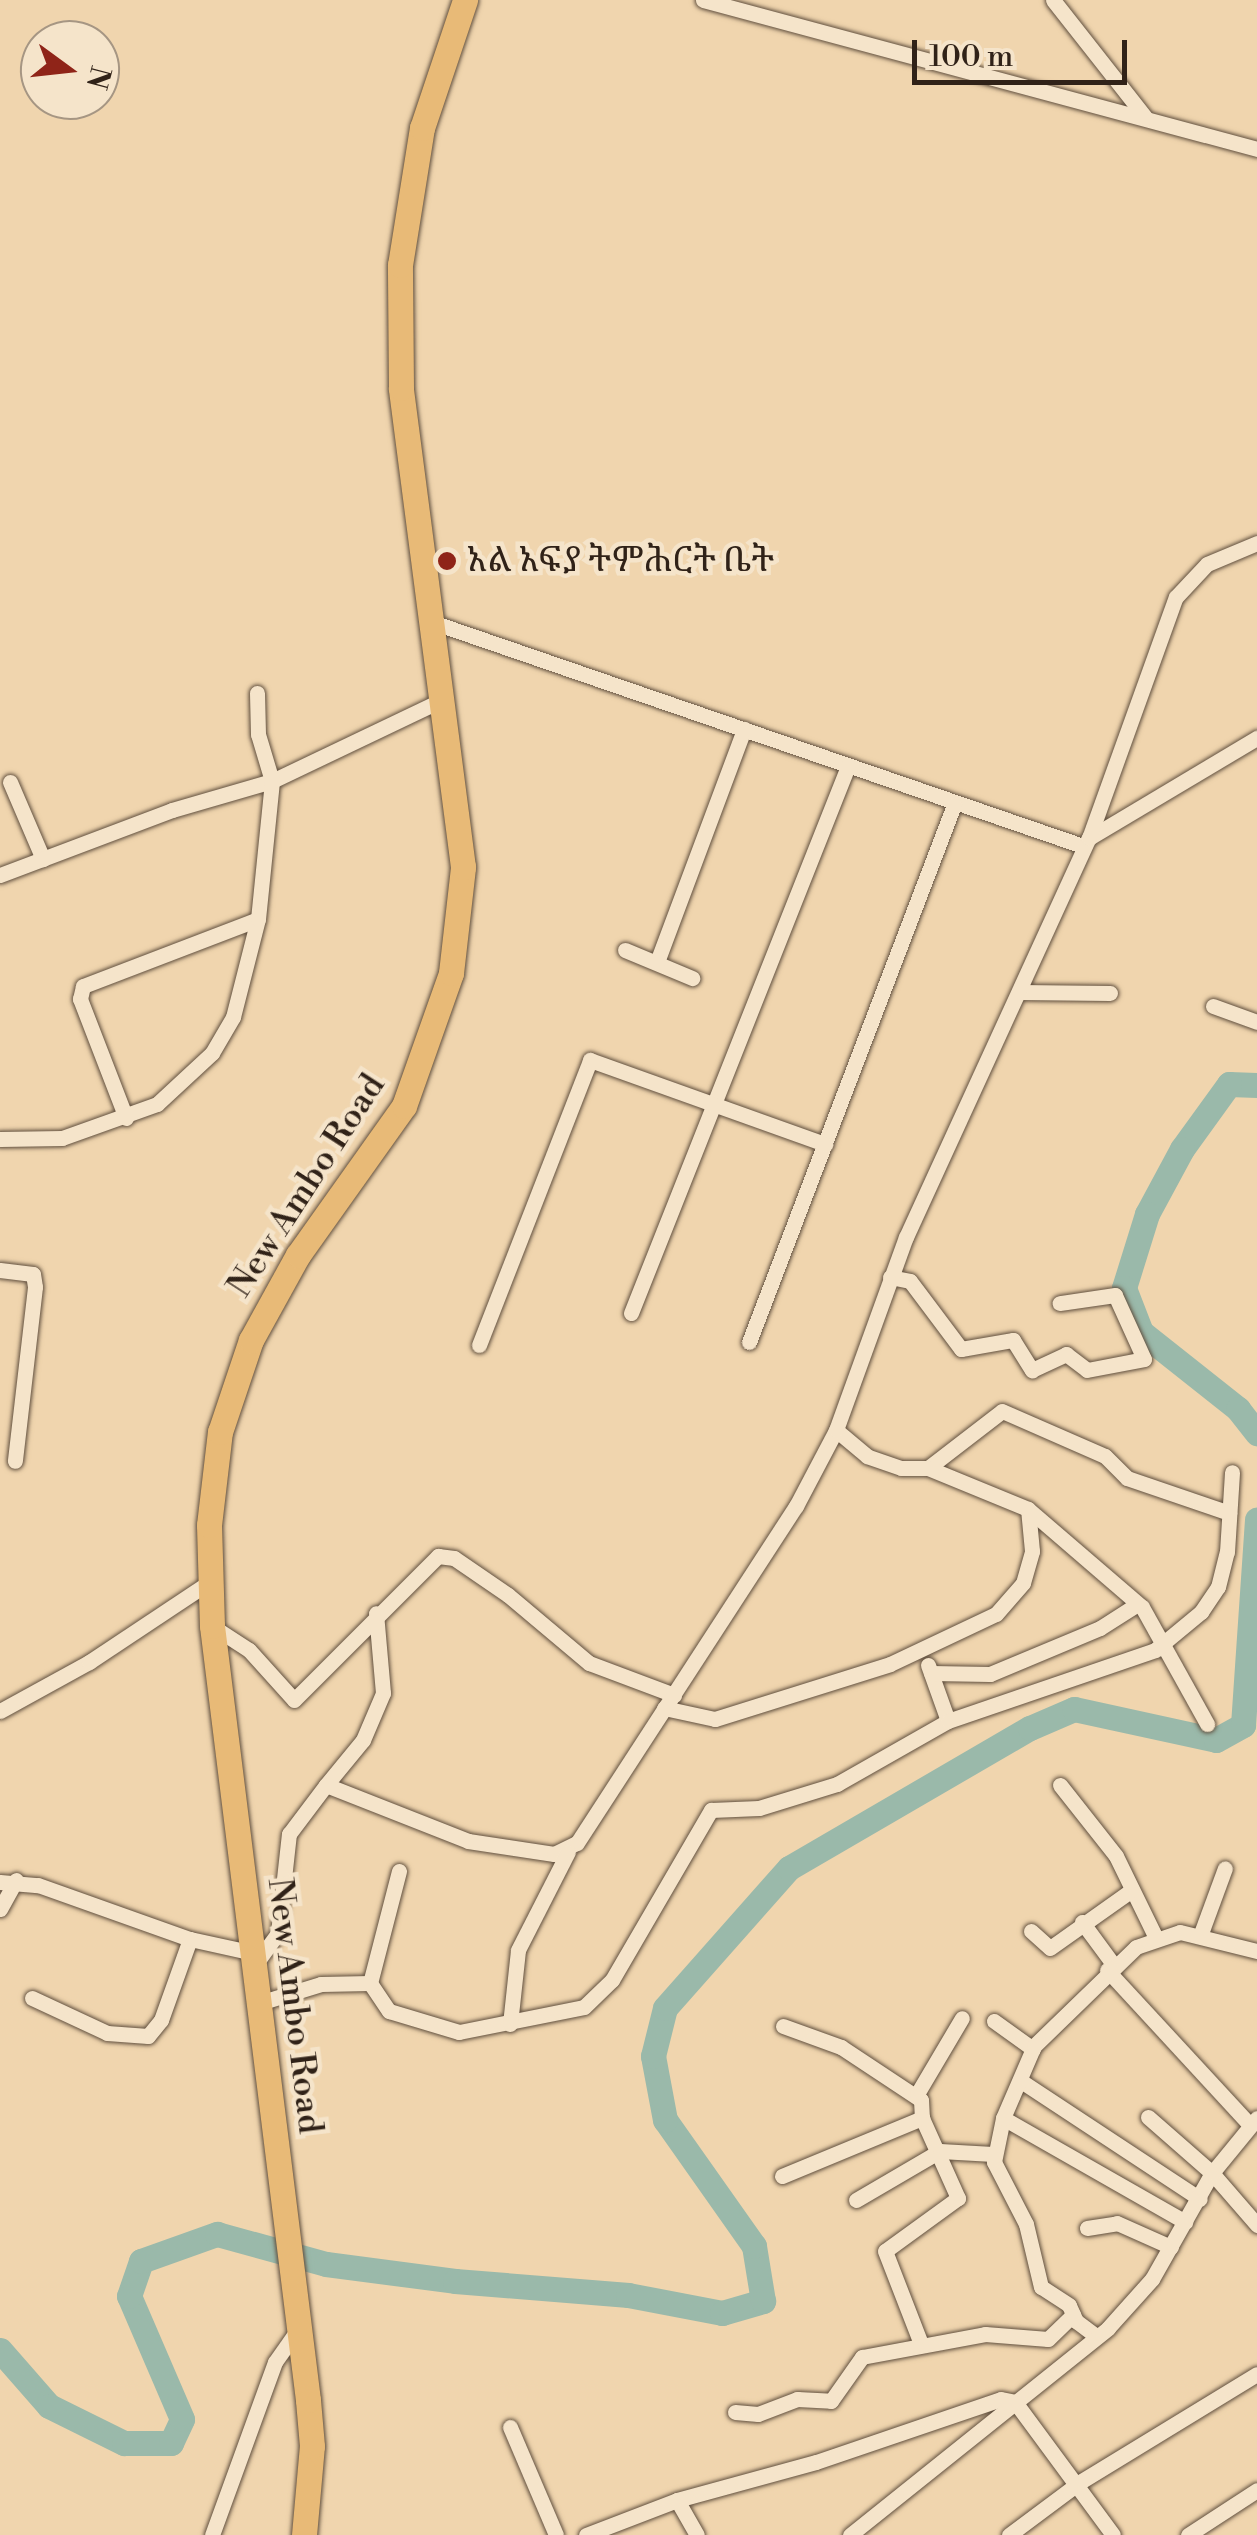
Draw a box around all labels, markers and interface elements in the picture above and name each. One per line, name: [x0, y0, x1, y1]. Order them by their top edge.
north arrow: [20, 20, 120, 120]
scale bar: [917, 20, 1132, 82]
text: 100 m: [929, 38, 1013, 76]
text: N: [78, 62, 117, 93]
place label: አል አፍያ ትምሕርት ቤት: [467, 540, 774, 582]
marker: አል አፍያ ትምሕርት ቤት: [436, 550, 458, 572]
street label: New Ambo Road: [219, 1067, 395, 1305]
street label: New Ambo Road: [257, 1876, 331, 2136]

